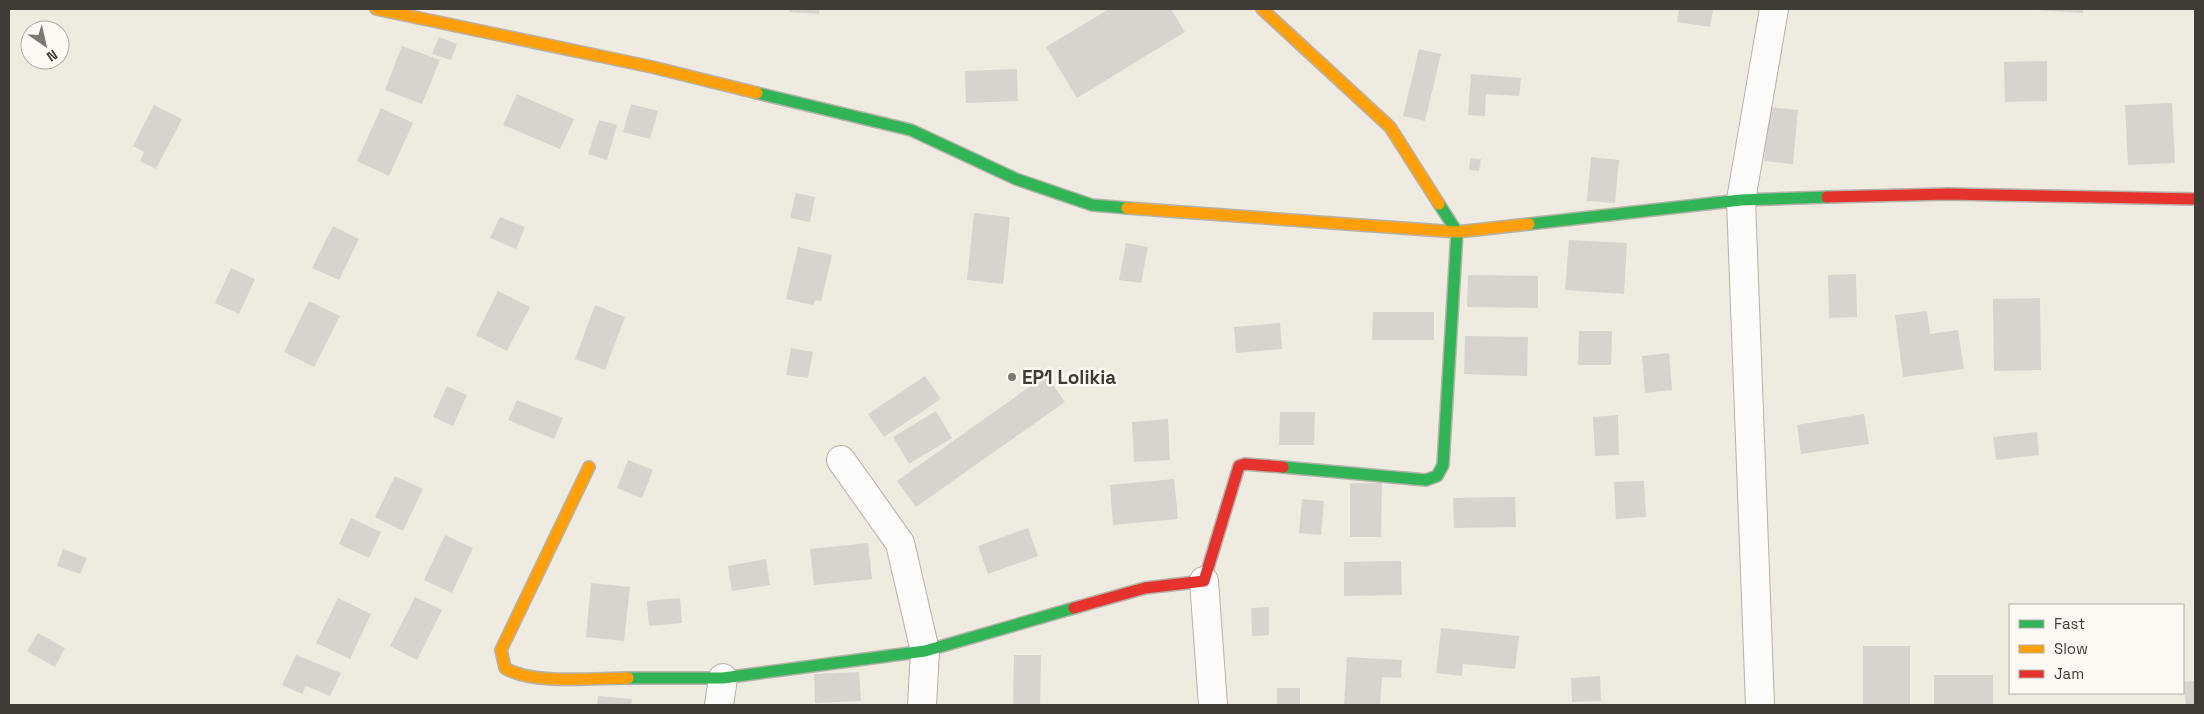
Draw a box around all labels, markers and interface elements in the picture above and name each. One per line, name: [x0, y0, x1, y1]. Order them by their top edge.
north arrow: [20, 20, 70, 70]
text: N: [43, 46, 61, 66]
place label: EP1 Lolikia: [1022, 365, 1116, 390]
marker: EP1 Lolikia: [1006, 371, 1018, 383]
legend: [2009, 604, 2184, 694]
text: Fast: [2054, 614, 2085, 633]
text: Slow: [2054, 639, 2088, 658]
text: Jam: [2054, 664, 2084, 683]

